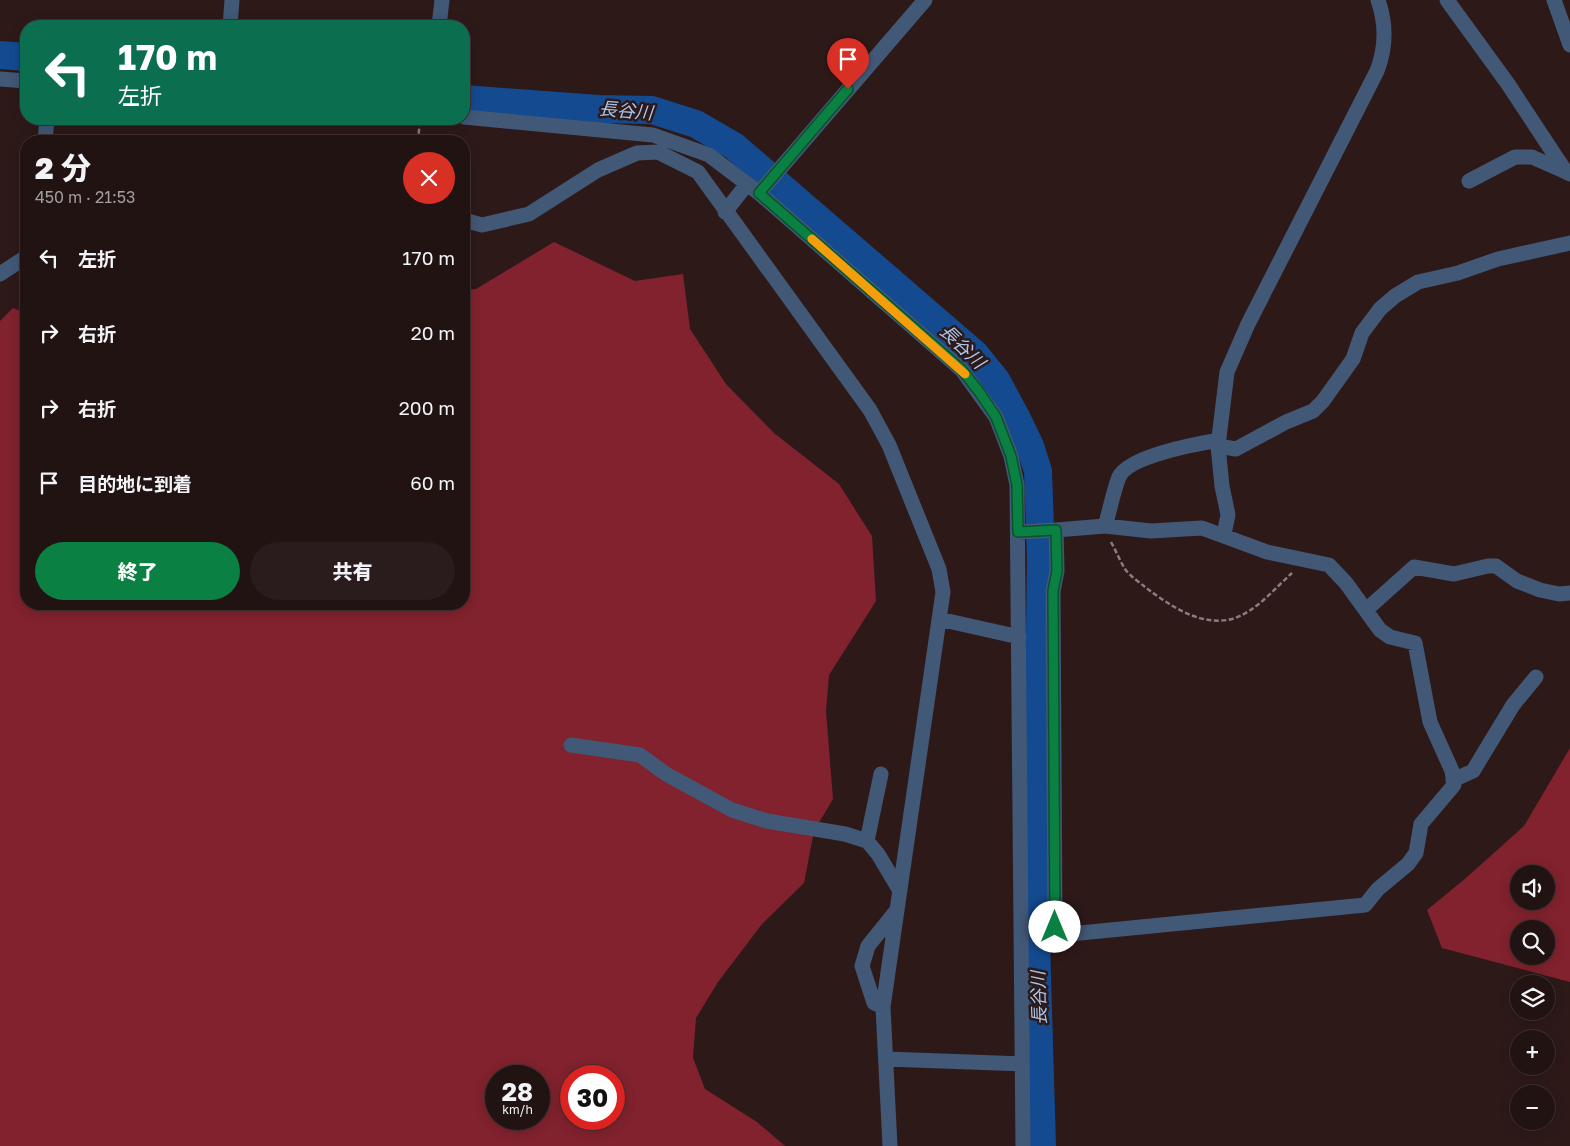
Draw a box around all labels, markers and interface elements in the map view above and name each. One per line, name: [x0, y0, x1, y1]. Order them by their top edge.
text: 170 m: [118, 36, 217, 78]
pin: [827, 38, 869, 89]
icon: left: [35, 40, 100, 105]
icon: arrive: [834, 45, 862, 73]
text: 左折: [118, 82, 162, 109]
water label: 長谷川: [598, 97, 656, 123]
text: 2 分: [35, 150, 91, 186]
button: close: [403, 152, 455, 204]
text: 450 m · 21:53: [35, 187, 135, 207]
icon: left: [35, 244, 63, 272]
text: 170 m: [402, 246, 455, 269]
text: 左折: [78, 247, 116, 270]
icon: right: [35, 319, 63, 347]
water label: 長谷川: [936, 319, 992, 374]
text: 20 m: [411, 321, 455, 344]
text: 右折: [78, 322, 116, 345]
icon: right: [35, 394, 63, 422]
text: 200 m: [399, 396, 455, 419]
text: 右折: [78, 397, 116, 420]
icon: arrive: [35, 469, 63, 497]
text: 60 m: [410, 471, 455, 494]
text: 目的地に到着: [78, 472, 192, 495]
button: 終了: [35, 542, 240, 600]
button: 共有: [250, 542, 455, 600]
map controls: [1510, 865, 1555, 1130]
button: sound: [1510, 865, 1555, 910]
position arrow: [1028, 900, 1080, 952]
button: search: [1510, 920, 1555, 965]
water label: 長谷川: [1026, 969, 1050, 1025]
button: layers: [1510, 975, 1555, 1020]
button: +: [1510, 1030, 1555, 1075]
speed limit sign: 30: [560, 1065, 625, 1130]
text: 28: [502, 1076, 533, 1107]
button: −: [1510, 1085, 1555, 1130]
text: km/h: [502, 1102, 533, 1117]

